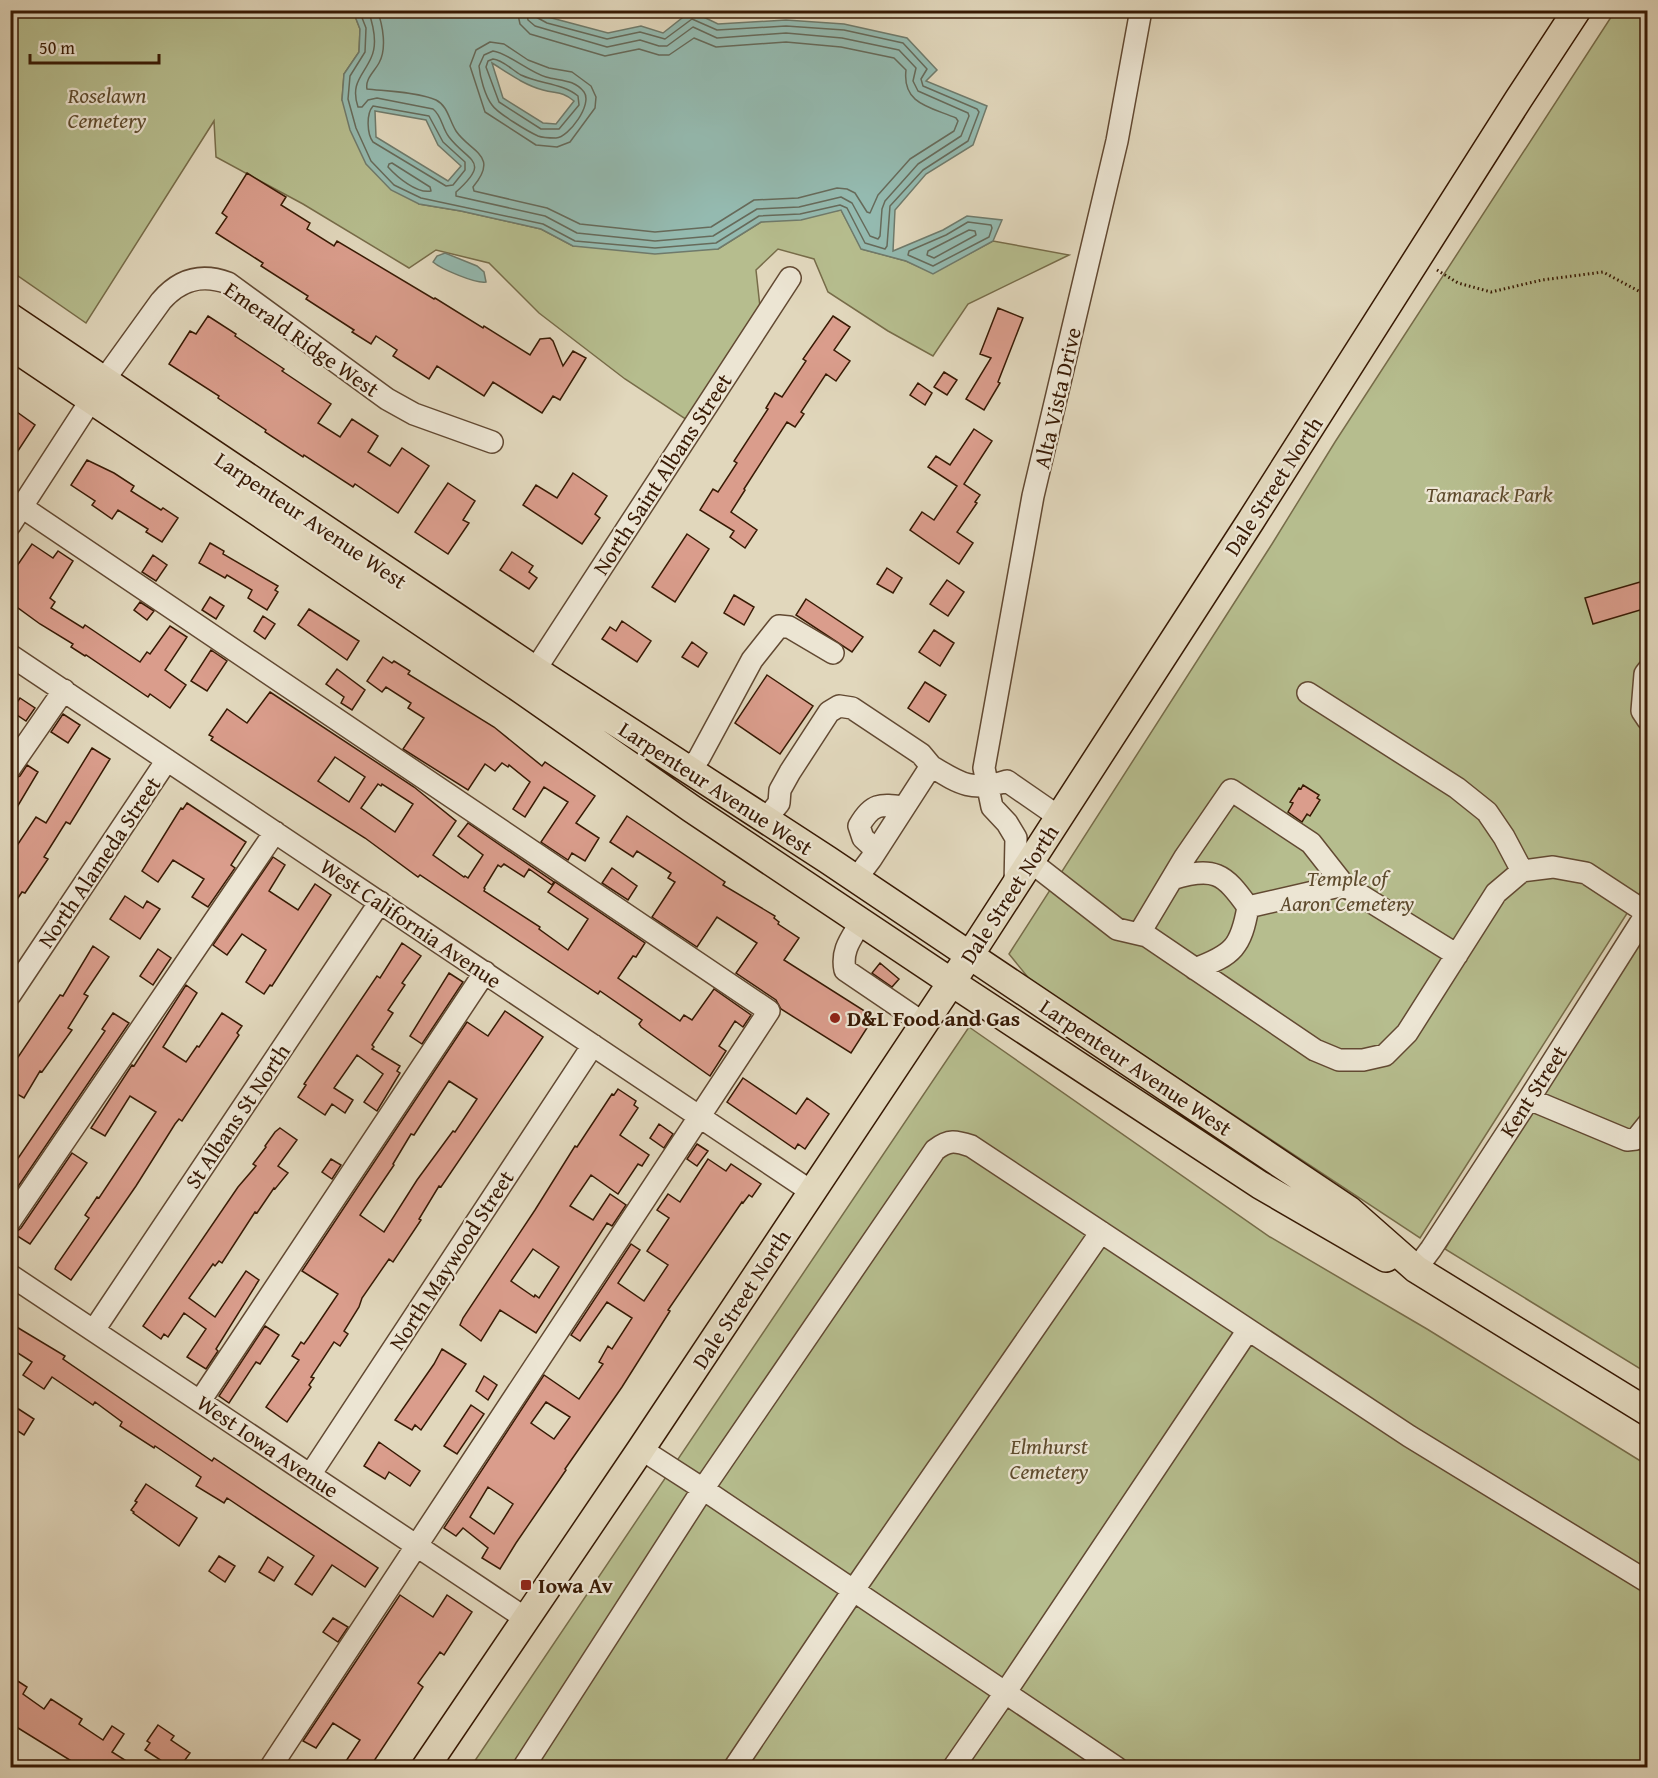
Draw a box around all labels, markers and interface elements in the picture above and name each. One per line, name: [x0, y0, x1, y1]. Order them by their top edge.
scale bar: [30, 27, 159, 65]
text: 50 m: [39, 34, 75, 61]
park label: Roselawn Cemetery: [67, 79, 146, 136]
street label: Emerald Ridge West: [218, 273, 386, 405]
street label: Alta Vista Drive: [1025, 324, 1089, 472]
street label: North Saint Albans Street: [585, 367, 739, 581]
street label: Dale Street North: [1216, 409, 1330, 562]
street label: Larpenteur Avenue West: [208, 444, 414, 597]
park label: Tamarack Park: [1425, 478, 1553, 510]
street label: Larpenteur Avenue West: [613, 713, 820, 863]
street label: North Alameda Street: [30, 770, 168, 954]
street label: Dale Street North: [952, 817, 1066, 970]
street label: West California Avenue: [314, 850, 508, 996]
park label: Temple of Aaron Cemetery: [1279, 862, 1414, 919]
street label: Larpenteur Avenue West: [1033, 991, 1239, 1144]
place label: D&L Food and Gas: [847, 1002, 1020, 1034]
marker: D&L Food and Gas: [828, 1011, 842, 1025]
street label: St Albans St North: [177, 1037, 298, 1195]
street label: Kent Street: [1491, 1038, 1575, 1143]
street label: North Maywood Street: [381, 1163, 521, 1356]
street label: Dale Street North: [684, 1222, 798, 1375]
street label: West Iowa Avenue: [191, 1387, 345, 1505]
park label: Elmhurst Cemetery: [1009, 1430, 1089, 1487]
place label: Iowa Av: [538, 1569, 613, 1601]
marker: Iowa Av: [519, 1578, 533, 1592]

